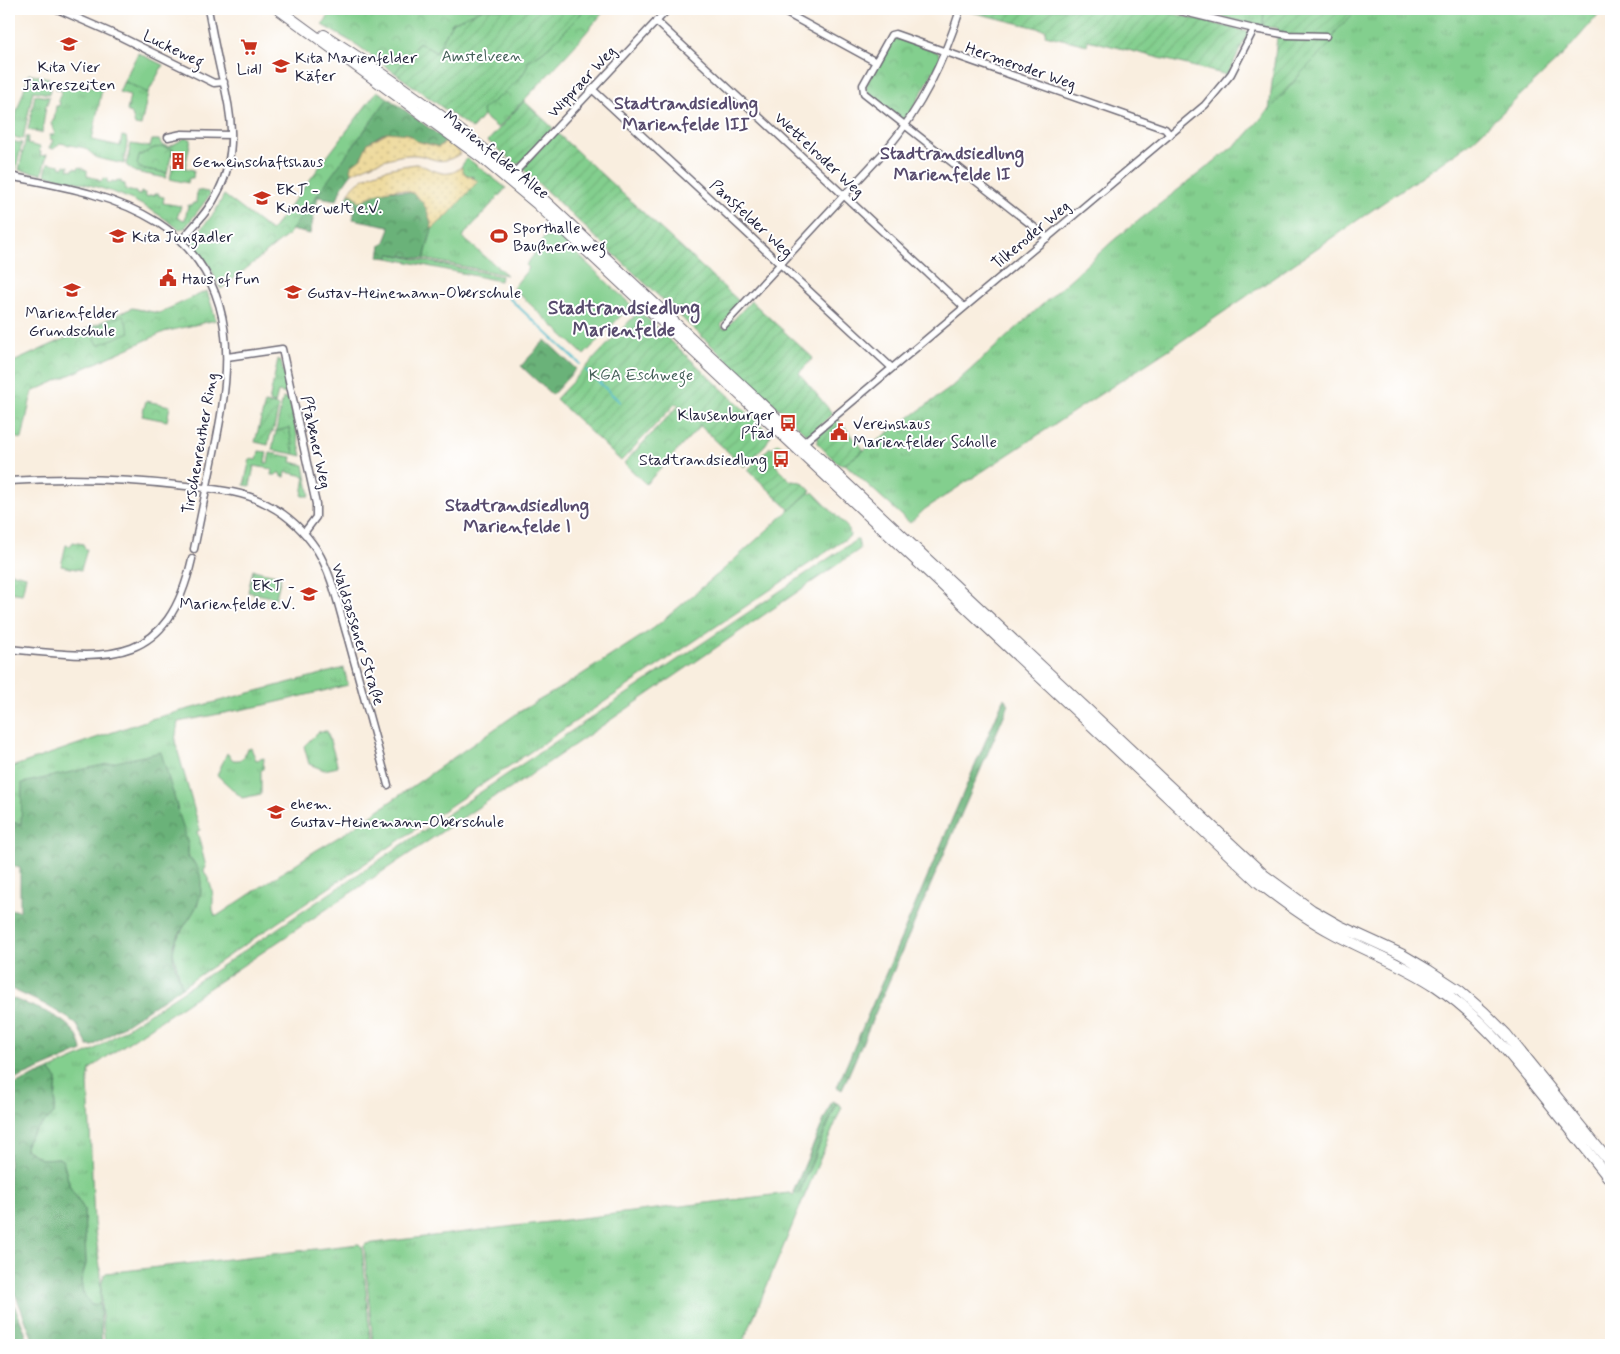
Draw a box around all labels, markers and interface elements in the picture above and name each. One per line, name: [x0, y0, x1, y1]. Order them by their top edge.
street label: Luckeweg: [139, 26, 207, 74]
school or university icon: Kita Vier Jahreszeiten: [59, 34, 79, 54]
supermarket icon: Lidl: [239, 37, 259, 57]
street label: Hermeroder Weg: [962, 38, 1079, 95]
street label: Wippraer Weg: [543, 41, 621, 123]
park label: Amstelveen: [441, 46, 523, 67]
place label: Kita Marienfelder Käfer: [295, 48, 418, 87]
school or university icon: Kita Marienfelder Käfer: [271, 56, 291, 76]
place label: Kita Vier Jahreszeiten: [22, 57, 116, 96]
place label: Lidl: [237, 59, 261, 80]
district label: Stadtrandsiedlung Marienfelde III: [614, 92, 758, 137]
street label: Marienfelder Allee: [439, 106, 553, 204]
street label: Wettelroder Weg: [769, 108, 869, 202]
district label: Stadtrandsiedlung Marienfelde II: [880, 142, 1024, 187]
building icon: Gemeinschaftshaus: [168, 151, 188, 171]
place label: Gemeinschaftshaus: [192, 152, 323, 173]
street label: Pansfelder Weg: [704, 175, 797, 264]
place label: EKT - Kinderwelt e.V.: [276, 180, 382, 219]
school or university icon: EKT - Kinderwelt e.V.: [252, 188, 272, 208]
street label: Tilkeroder Weg: [987, 196, 1075, 274]
place label: Sporthalle Baußnernweg: [513, 218, 606, 258]
school or university icon: Kita Jungadler: [108, 226, 128, 246]
sports icon: Sporthalle Baußnernweg: [489, 226, 509, 246]
place label: Kita Jungadler: [132, 227, 233, 249]
public building icon: Haus of Fun: [158, 268, 178, 288]
place label: Haus of Fun: [182, 269, 260, 290]
school or university icon: Marienfelder Grundschule: [62, 280, 82, 300]
school or university icon: Gustav-Heinemann-Oberschule: [283, 282, 303, 302]
place label: Gustav-Heinemann-Oberschule: [307, 283, 521, 304]
district label: Stadtrandsiedlung Marienfelde: [548, 296, 700, 343]
place label: Marienfelder Grundschule: [25, 303, 119, 342]
park label: KGA Eschwege: [589, 365, 693, 387]
street label: Tirschenreuther Ring: [178, 371, 223, 515]
street label: Pfabener Weg: [295, 394, 336, 491]
place label: Klausenburger Pfad: [677, 405, 774, 444]
bus stop icon: Klausenburger Pfad: [778, 413, 798, 433]
place label: Vereinshaus Marienfelder Scholle: [853, 414, 997, 453]
public building icon: Vereinshaus Marienfelder Scholle: [829, 422, 849, 442]
bus stop icon: Stadtrandsiedlung: [771, 449, 791, 469]
place label: Stadtrandsiedlung: [639, 450, 767, 472]
district label: Stadtrandsiedlung Marienfelde I: [445, 494, 589, 539]
street label: Waldsassener Straße: [326, 561, 389, 708]
place label: EKT - Marienfelde e.V.: [180, 576, 295, 615]
school or university icon: EKT - Marienfelde e.V.: [299, 584, 319, 604]
place label: ehem. Gustav-Heinemann-Oberschule: [290, 794, 504, 833]
school or university icon: ehem. Gustav-Heinemann-Oberschule: [266, 802, 286, 822]

